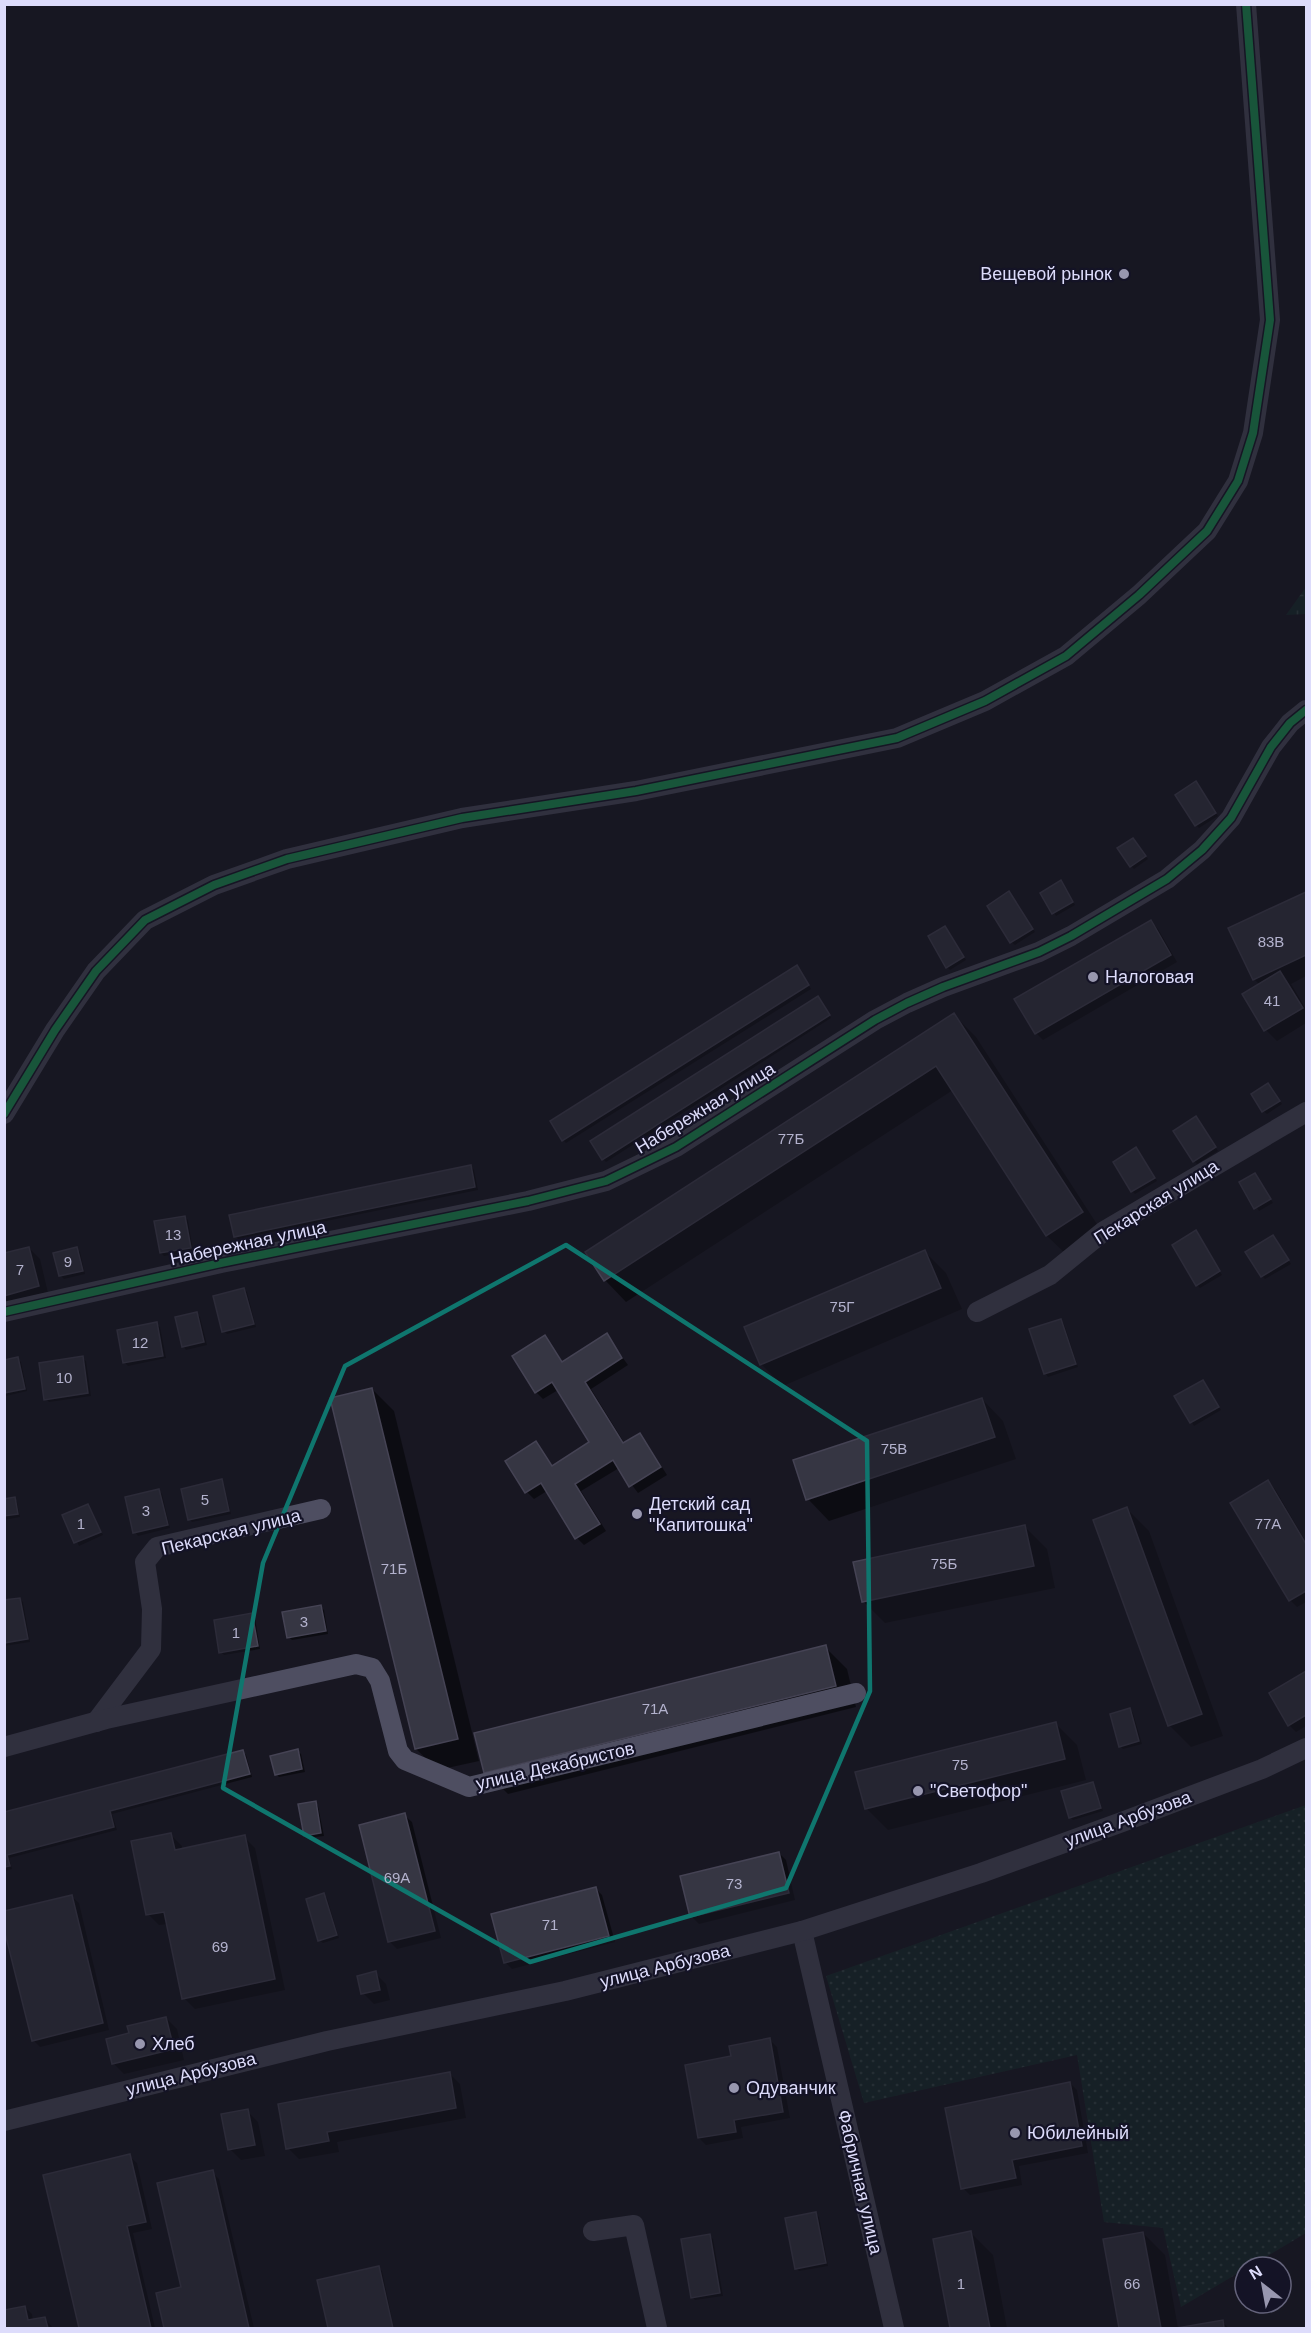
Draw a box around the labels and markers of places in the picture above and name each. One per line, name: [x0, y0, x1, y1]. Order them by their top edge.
place label: Вещевой рынок: [980, 264, 1112, 284]
marker: Вещевой рынок: [1117, 267, 1131, 281]
place label: Налоговая: [1105, 967, 1194, 987]
marker: Налоговая: [1086, 970, 1100, 984]
place label: Детский сад "Капитошка": [649, 1494, 753, 1535]
marker: Детский сад "Капитошка": [630, 1507, 644, 1521]
place label: "Светофор": [930, 1781, 1027, 1801]
marker: "Светофор": [911, 1784, 925, 1798]
place label: Хлеб: [152, 2034, 195, 2054]
marker: Хлеб: [133, 2037, 147, 2051]
place label: Одуванчик: [746, 2078, 836, 2098]
marker: Одуванчик: [727, 2081, 741, 2095]
place label: Юбилейный: [1027, 2123, 1129, 2143]
marker: Юбилейный: [1008, 2126, 1022, 2140]

